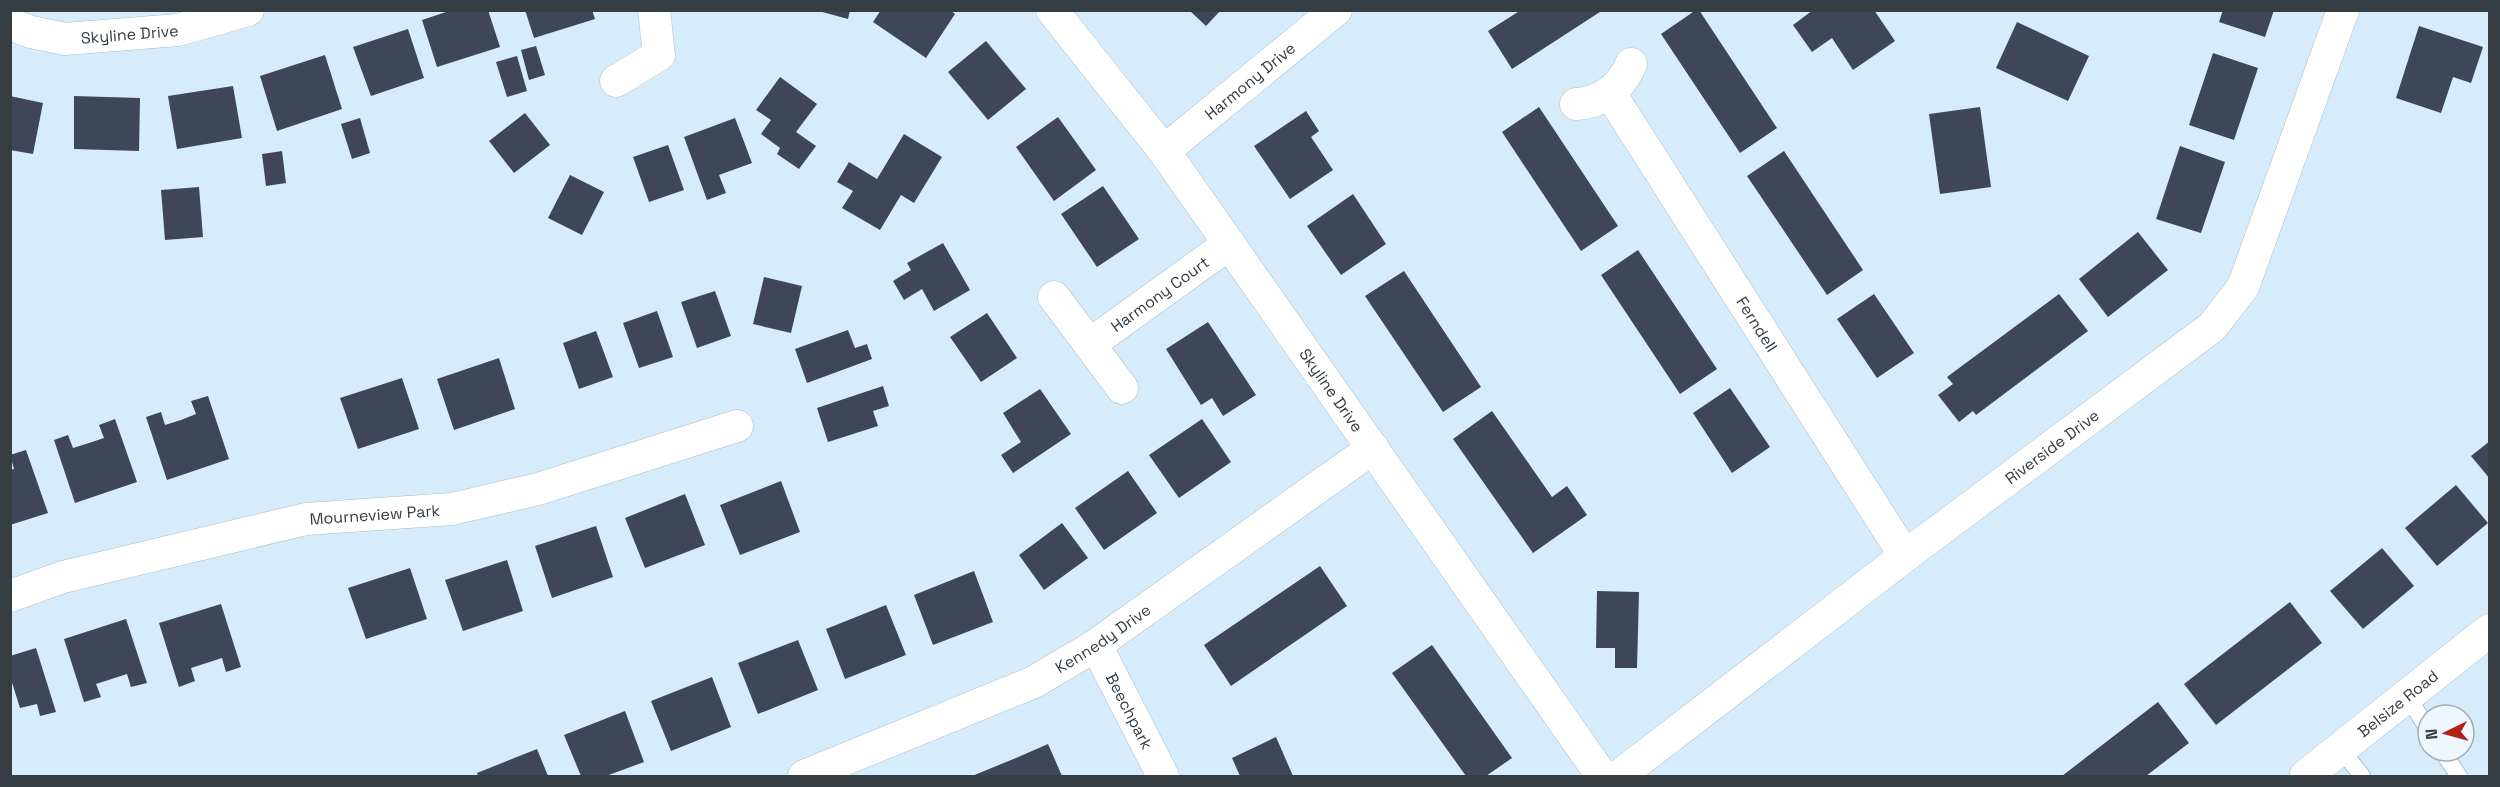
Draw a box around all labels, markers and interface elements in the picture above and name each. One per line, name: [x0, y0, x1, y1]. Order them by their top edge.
street label: Skyline Drive: [80, 20, 179, 49]
street label: Harmony Drive: [1200, 38, 1300, 124]
street label: Harmony Court: [1107, 252, 1213, 337]
street label: Ferndell: [1731, 293, 1782, 356]
street label: Skyline Drive: [1294, 344, 1368, 436]
street label: Riverside Drive: [2001, 405, 2103, 489]
street label: Mourneview Park: [309, 500, 441, 530]
street label: Kennedy Drive: [1051, 599, 1155, 678]
street label: Belsize Road: [2353, 665, 2443, 742]
street label: Beechpark: [1101, 669, 1158, 753]
north arrow: [2416, 703, 2476, 763]
text: N: [2421, 728, 2442, 741]

